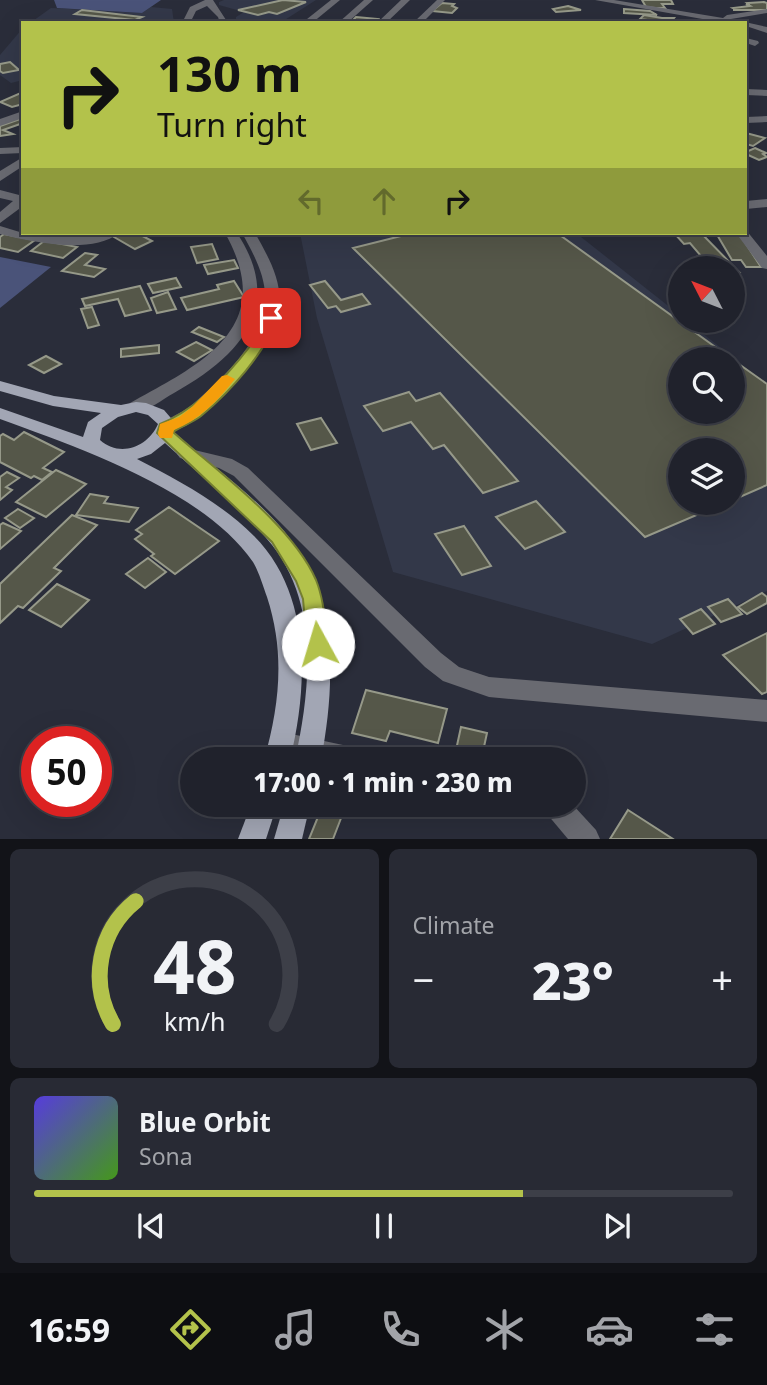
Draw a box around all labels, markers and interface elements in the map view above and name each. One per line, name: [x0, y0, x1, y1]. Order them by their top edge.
text: 130 m: [157, 40, 302, 106]
icon: right: [42, 49, 133, 140]
text: Turn right: [157, 103, 307, 146]
icon: left: [292, 182, 330, 220]
icon: ahead: [365, 182, 403, 220]
icon: right: [438, 182, 476, 220]
north arrow: [668, 256, 746, 332]
map controls: [668, 256, 745, 515]
pin: [241, 288, 301, 348]
icon: arrive: [252, 299, 290, 337]
button: search: [668, 347, 745, 424]
button: layers: [668, 438, 745, 515]
position arrow: [281, 607, 355, 681]
speed limit sign: 50: [21, 726, 112, 817]
text: 17:00 · 1 min · 230 m: [253, 764, 513, 800]
text: Climate: [413, 909, 495, 941]
text: 48: [153, 917, 236, 1016]
text: 23°: [532, 944, 614, 1015]
text: −: [413, 953, 434, 1005]
text: +: [711, 953, 733, 1005]
text: km/h: [163, 1004, 225, 1038]
text: Blue Orbit: [139, 1104, 271, 1140]
text: Sona: [139, 1140, 193, 1172]
icon: previous: [132, 1207, 170, 1245]
icon: pause: [365, 1207, 403, 1245]
icon: next: [598, 1207, 636, 1245]
icon: directions: [166, 1305, 215, 1354]
icon: music: [271, 1305, 320, 1354]
icon: phone: [376, 1305, 425, 1354]
icon: climate: [480, 1305, 529, 1354]
icon: car: [585, 1305, 634, 1354]
icon: filters: [690, 1305, 739, 1354]
text: 16:59: [28, 1308, 110, 1351]

